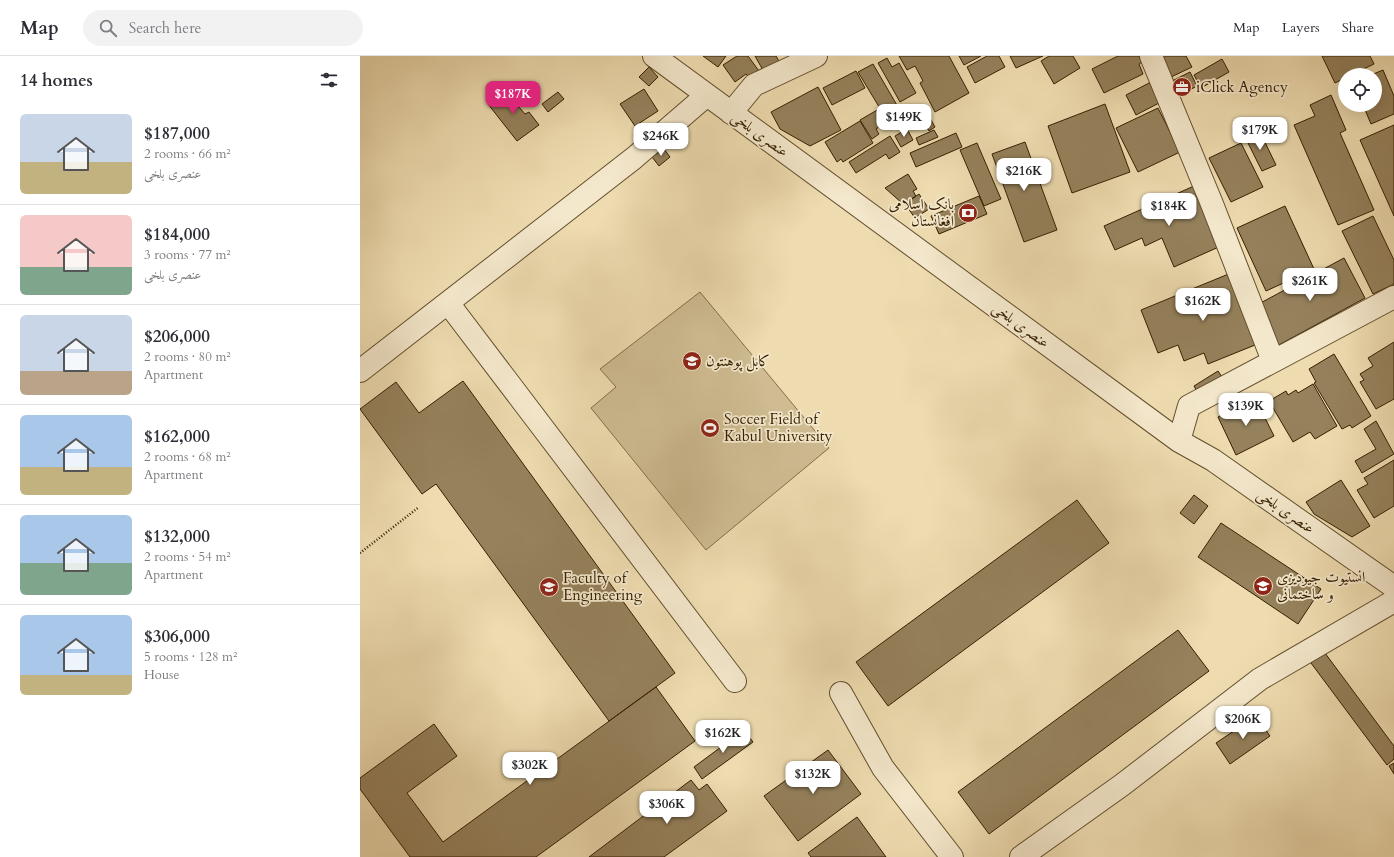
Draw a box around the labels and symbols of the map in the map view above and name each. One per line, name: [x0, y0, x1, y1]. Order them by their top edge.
office icon: iClick Agency: [1171, 76, 1193, 98]
place label: iClick Agency: [1196, 77, 1288, 97]
pin: $187K: [485, 81, 541, 115]
pin: $149K: [876, 104, 932, 138]
street label: عنصری بلخی: [727, 107, 793, 162]
pin: $179K: [1232, 117, 1288, 151]
pin: $246K: [633, 123, 689, 157]
pin: $216K: [996, 158, 1052, 192]
pin: $184K: [1141, 193, 1197, 227]
place label: بانک اسلامی افغانستان: [889, 194, 954, 231]
bank icon: بانک اسلامی افغانستان: [957, 202, 979, 224]
pin: $261K: [1282, 268, 1338, 302]
pin: $162K: [1175, 288, 1231, 322]
street label: عنصری بلخی: [988, 298, 1054, 353]
school or university icon: کابل پوهنتون: [681, 350, 703, 372]
place label: کابل پوهنتون: [706, 351, 770, 372]
pin: $139K: [1218, 393, 1274, 427]
place label: Soccer Field of Kabul University: [724, 409, 833, 446]
sports icon: Soccer Field of Kabul University: [699, 417, 721, 439]
street label: عنصری بلخی: [1253, 484, 1319, 539]
place label: انستیوت جیودیزی و ساختمانی: [1277, 567, 1365, 604]
place label: Faculty of Engineering: [563, 568, 643, 605]
school or university icon: انستیوت جیودیزی و ساختمانی: [1252, 575, 1274, 597]
school or university icon: Faculty of Engineering: [538, 576, 560, 598]
pin: $206K: [1215, 706, 1271, 740]
pin: $162K: [695, 720, 751, 754]
pin: $302K: [502, 752, 558, 786]
pin: $132K: [785, 761, 841, 795]
pin: $306K: [639, 791, 695, 825]

